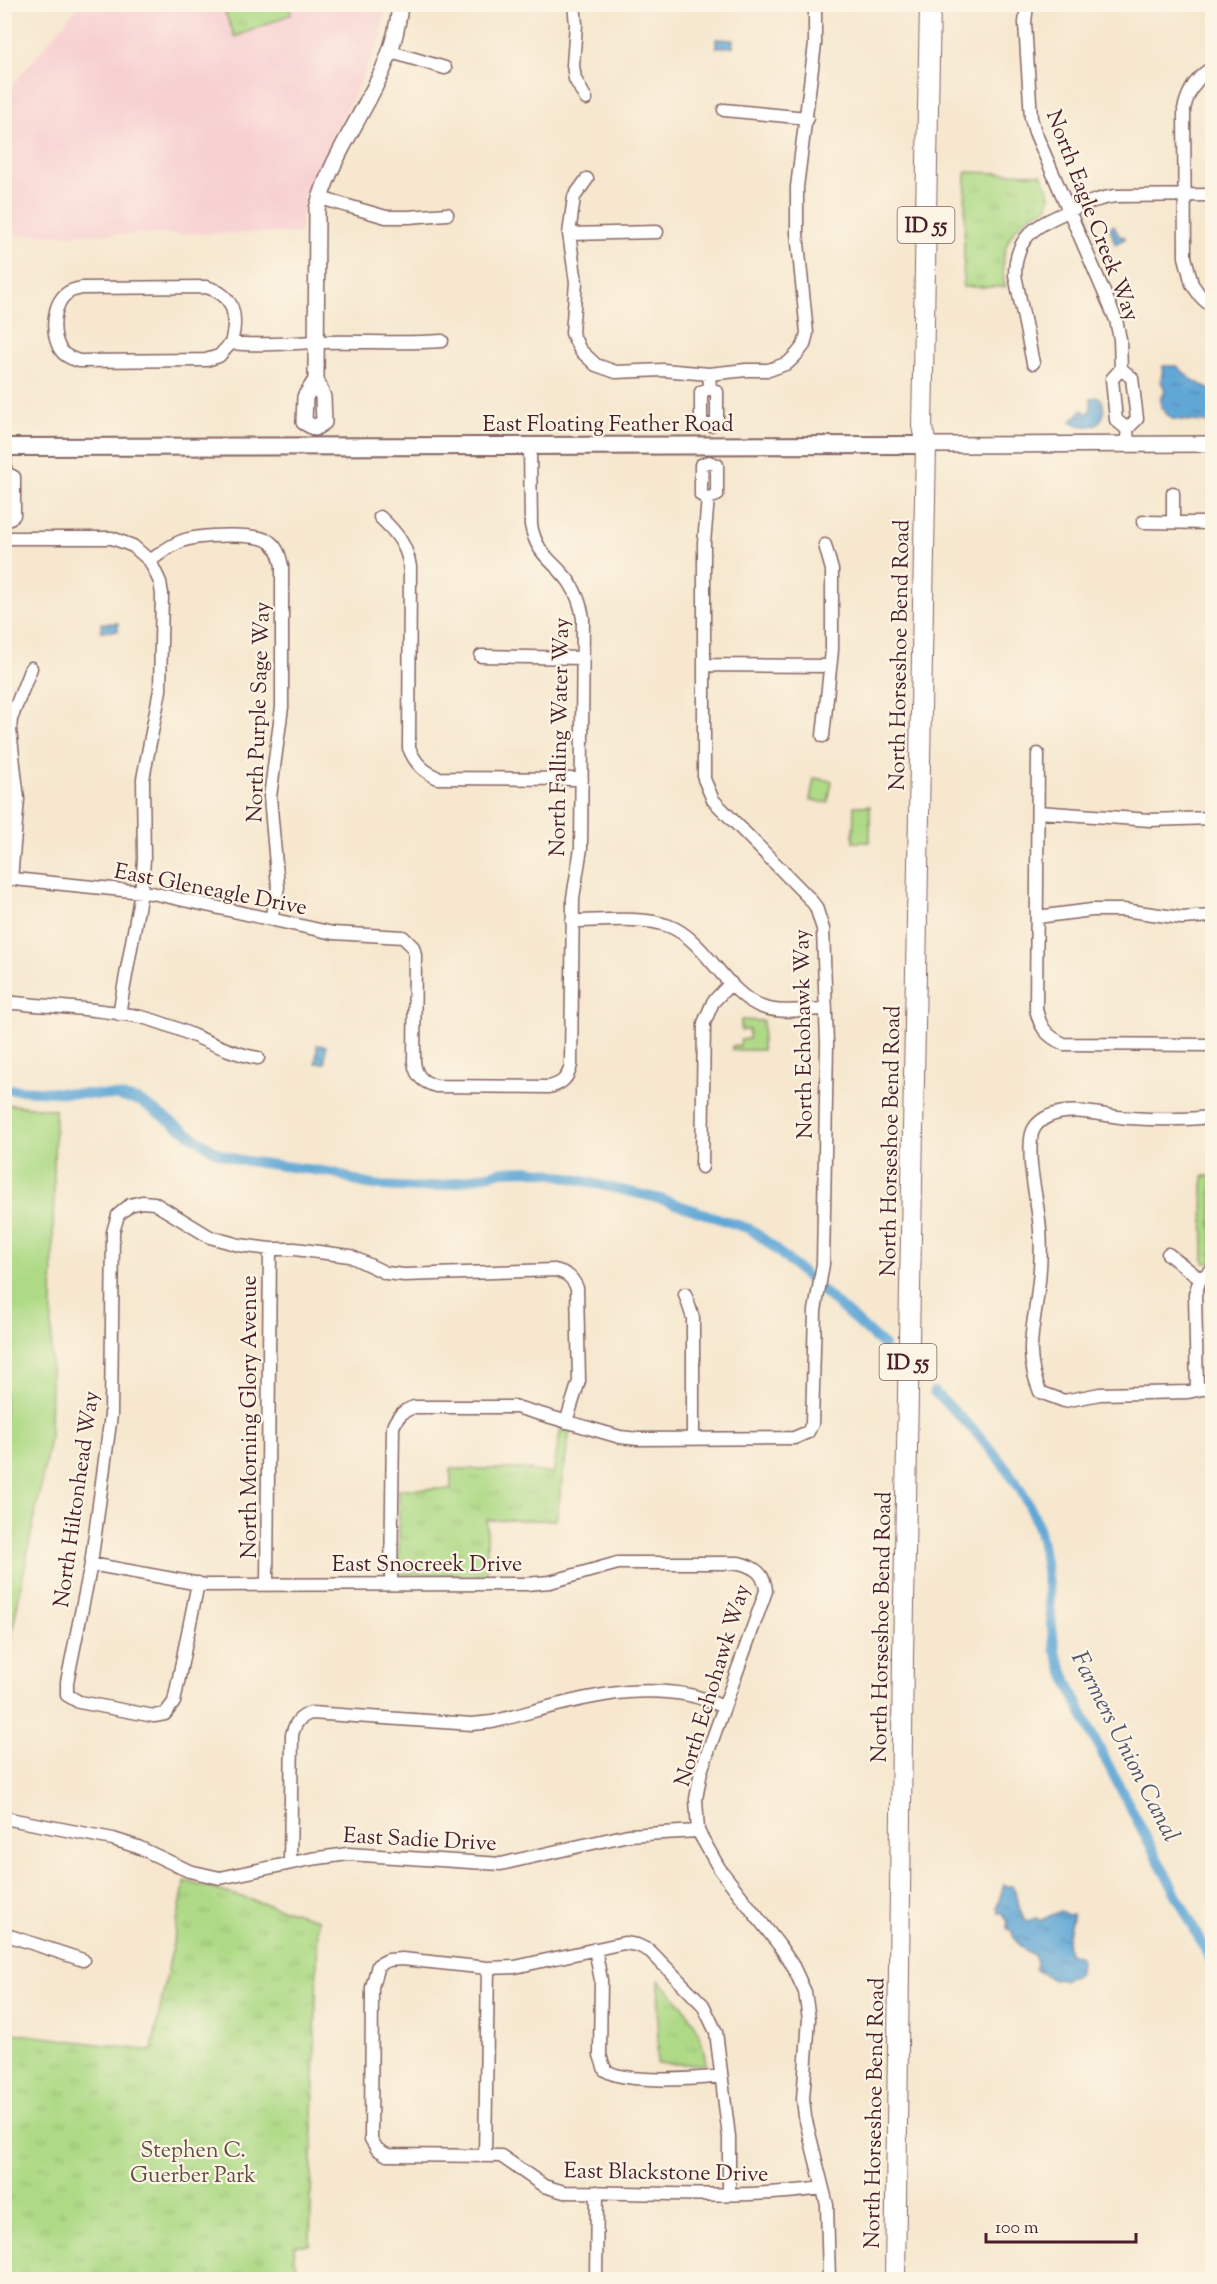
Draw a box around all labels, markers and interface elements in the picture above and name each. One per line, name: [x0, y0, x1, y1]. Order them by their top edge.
street label: North Eagle Creek Way: [1036, 106, 1146, 326]
road number: ID 55: [898, 207, 954, 243]
street label: East Floating Feather Road: [482, 410, 734, 442]
street label: North Horseshoe Bend Road: [883, 519, 919, 791]
street label: North Purple Sage Way: [240, 601, 280, 823]
street label: North Falling Water Way: [543, 617, 579, 857]
street label: East Gleneagle Drive: [111, 857, 310, 925]
street label: North Echohawk Way: [787, 929, 823, 1139]
street label: North Horseshoe Bend Road: [874, 1005, 910, 1277]
street label: North Morning Glory Avenue: [235, 1275, 267, 1559]
road number: ID 55: [880, 1344, 936, 1380]
street label: North Hiltonhead Way: [47, 1389, 109, 1610]
street label: North Horseshoe Bend Road: [865, 1491, 901, 1763]
street label: East Snocreek Drive: [332, 1550, 522, 1582]
street label: North Echohawk Way: [668, 1581, 760, 1791]
water label: Farmers Union Canal: [1061, 1646, 1187, 1848]
street label: East Sadie Drive: [342, 1821, 497, 1861]
street label: North Horseshoe Bend Road: [858, 1977, 894, 2249]
park label: Stephen C. Guerber Park: [130, 2136, 256, 2193]
street label: East Blackstone Drive: [563, 2156, 769, 2192]
scale bar: [986, 2206, 1136, 2244]
text: 100 m: [995, 2216, 1039, 2242]

